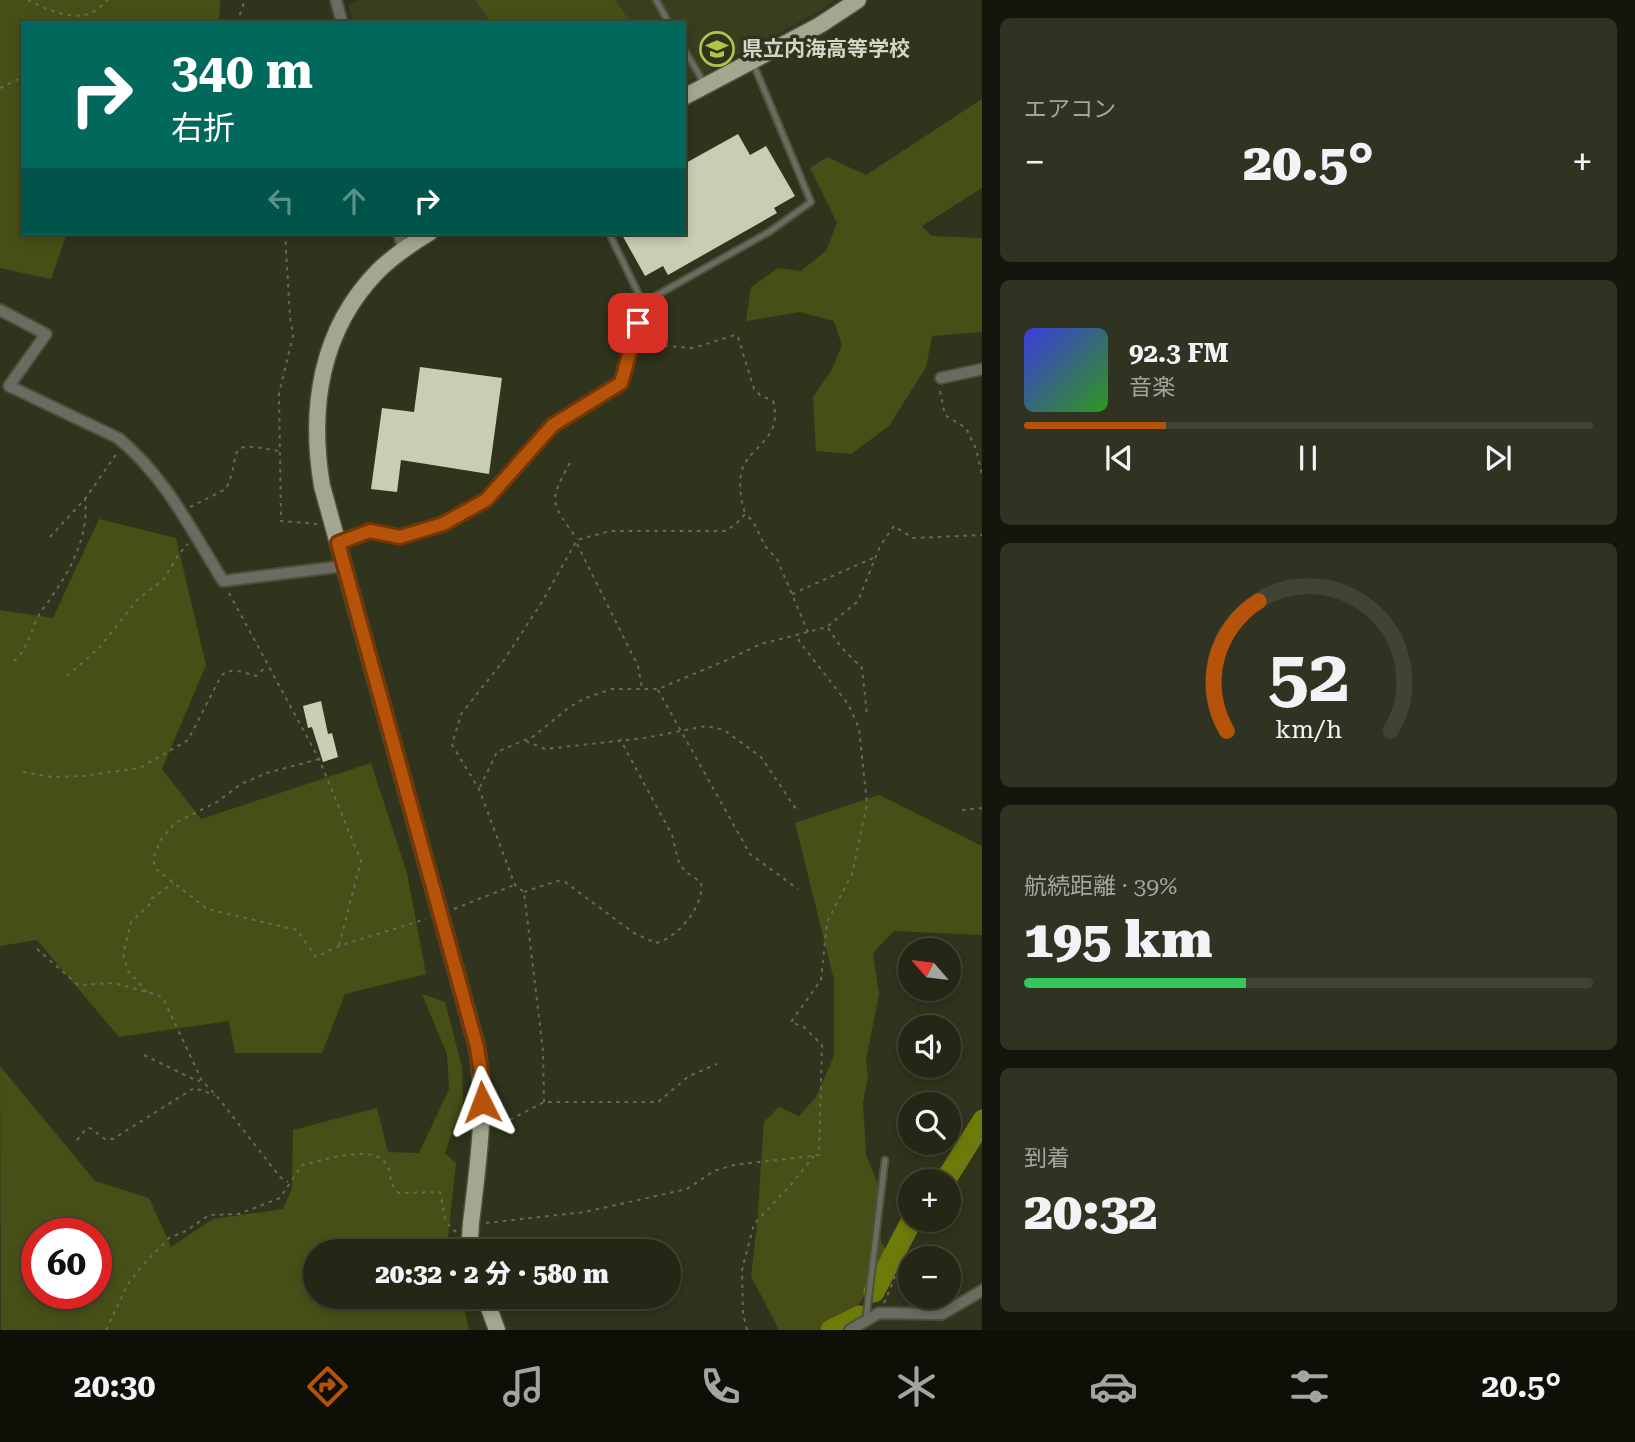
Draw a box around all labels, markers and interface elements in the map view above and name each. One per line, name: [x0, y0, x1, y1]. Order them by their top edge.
school or university icon: 県立内海高等学校: [698, 30, 736, 68]
place label: 県立内海高等学校: [742, 37, 910, 61]
text: 340 m: [171, 43, 313, 100]
icon: right: [56, 49, 147, 140]
text: エアコン: [1024, 96, 1116, 123]
text: 右折: [171, 109, 235, 147]
text: 20.5°: [1243, 132, 1374, 193]
text: −: [1024, 140, 1045, 184]
text: +: [1572, 140, 1593, 184]
icon: left: [262, 182, 300, 220]
icon: ahead: [335, 182, 373, 220]
icon: right: [408, 182, 446, 220]
pin: [608, 293, 668, 353]
icon: arrive: [619, 304, 657, 342]
text: 92.3 FM: [1129, 338, 1229, 368]
text: 音楽: [1129, 374, 1175, 401]
icon: previous: [1100, 439, 1138, 477]
icon: pause: [1289, 439, 1327, 477]
icon: next: [1479, 439, 1517, 477]
text: 52: [1268, 634, 1349, 719]
text: km/h: [1275, 715, 1342, 744]
text: 航続距離 · 39%: [1024, 873, 1177, 900]
text: 195 km: [1024, 909, 1212, 970]
north arrow: [898, 938, 961, 1001]
map controls: [898, 938, 961, 1309]
button: sound: [898, 1015, 961, 1078]
position arrow: [445, 1065, 519, 1139]
button: search: [898, 1092, 961, 1155]
text: 到着: [1024, 1145, 1070, 1172]
button: +: [898, 1169, 961, 1232]
text: 20:32: [1024, 1181, 1158, 1242]
speed limit sign: 60: [21, 1218, 112, 1309]
button: −: [898, 1246, 961, 1309]
text: 20:32 · 2 分 · 580 m: [375, 1259, 609, 1289]
icon: directions: [303, 1362, 352, 1411]
icon: music: [499, 1362, 548, 1411]
icon: phone: [696, 1362, 745, 1411]
icon: climate: [892, 1362, 941, 1411]
icon: car: [1089, 1362, 1138, 1411]
icon: filters: [1285, 1362, 1334, 1411]
text: 20:30: [74, 1367, 155, 1405]
text: 20.5°: [1481, 1367, 1561, 1405]

